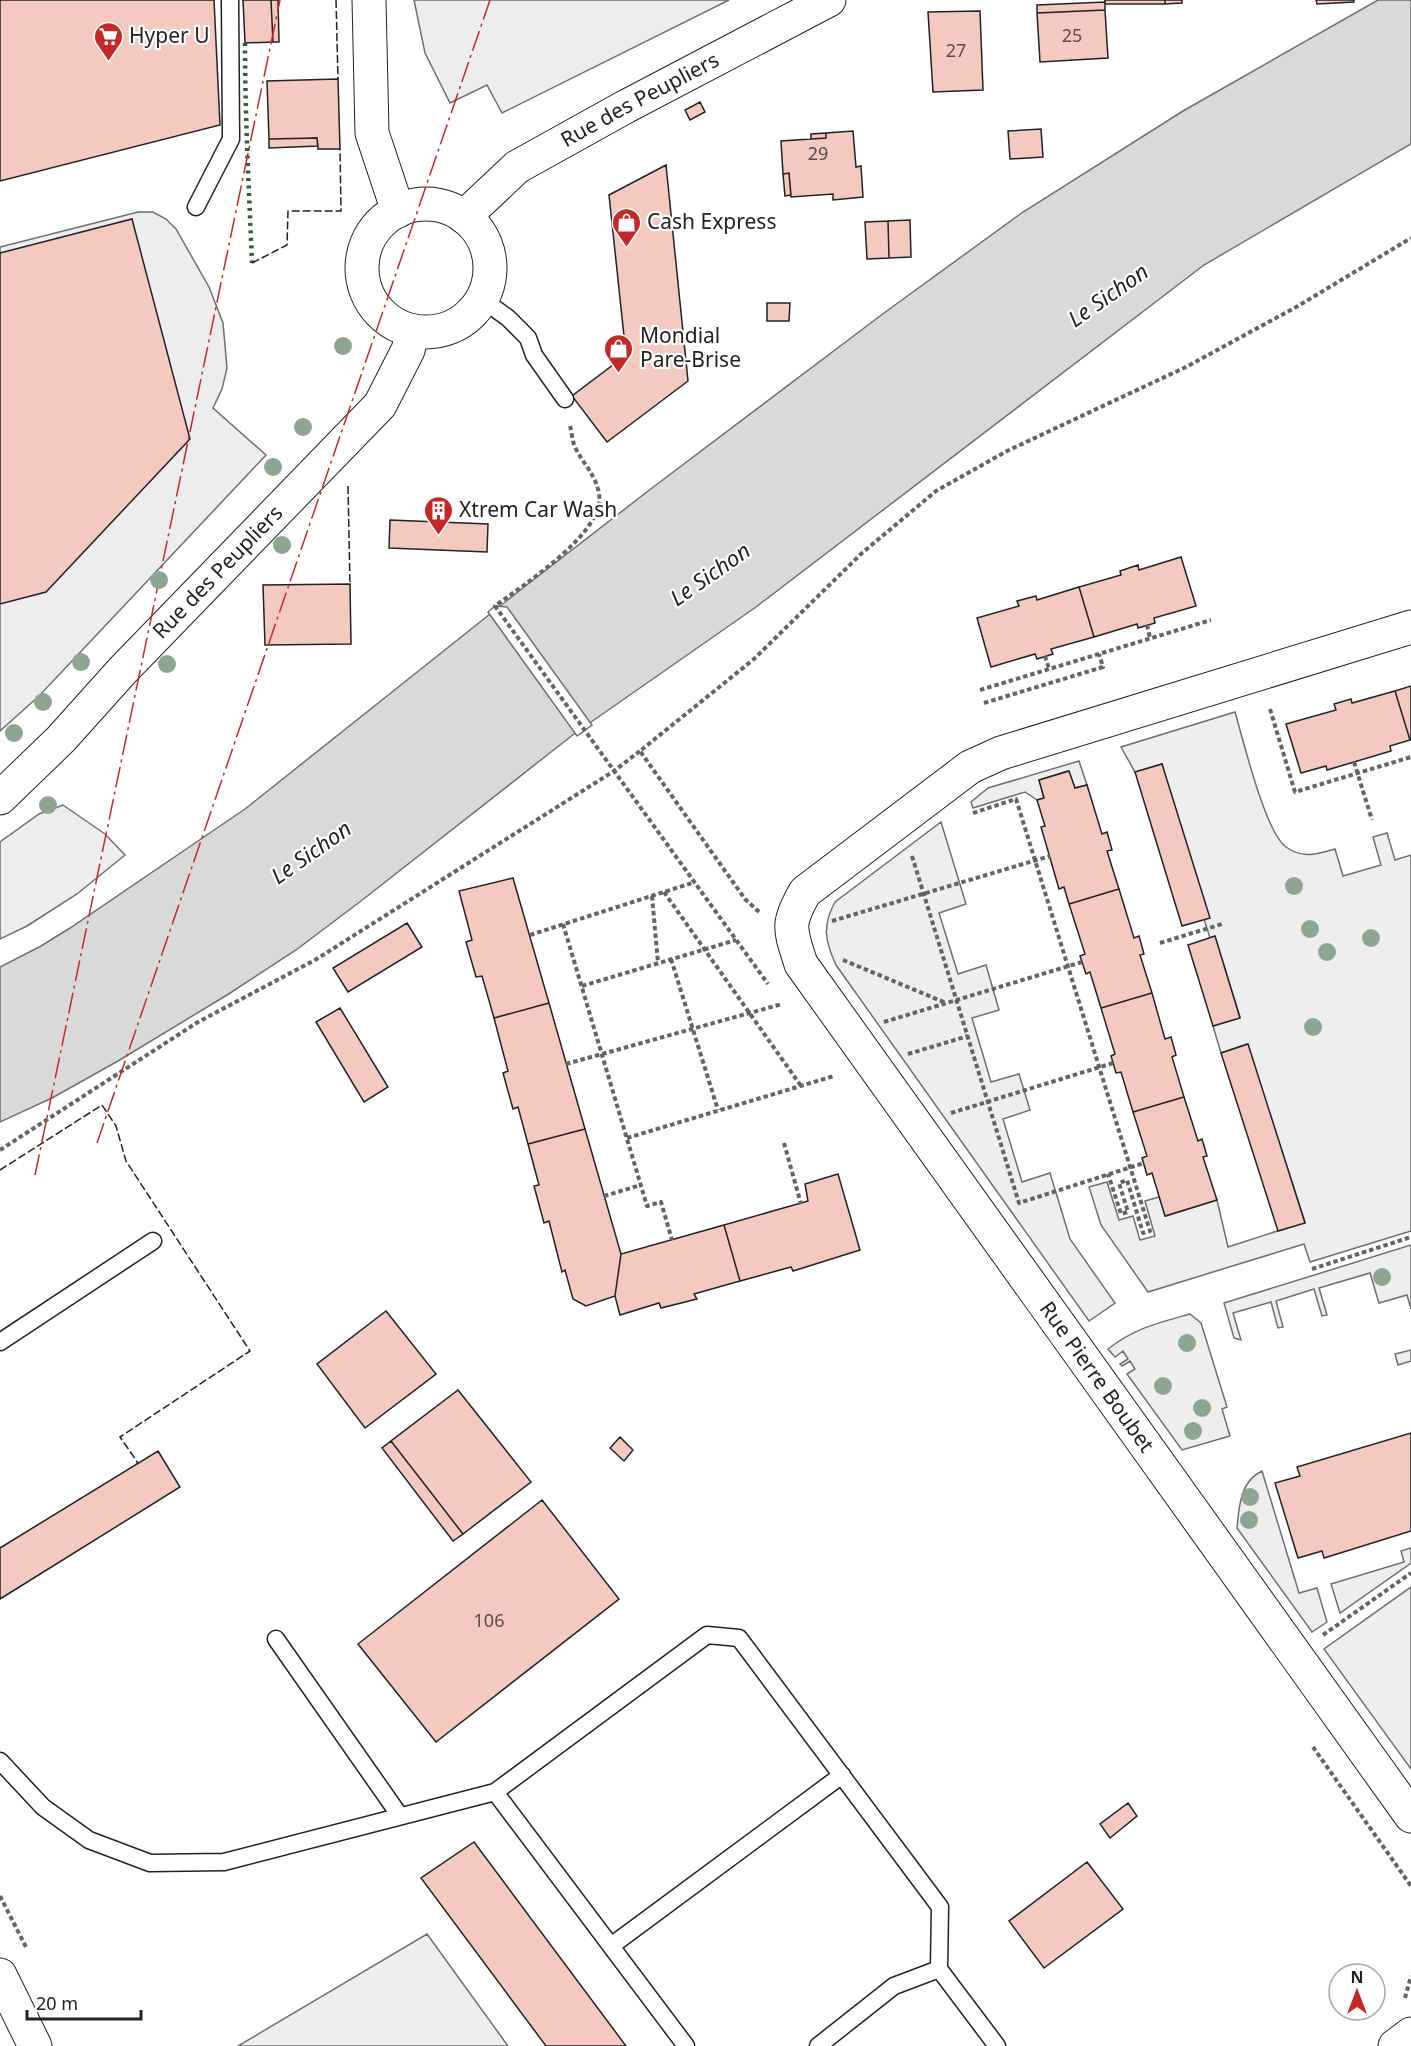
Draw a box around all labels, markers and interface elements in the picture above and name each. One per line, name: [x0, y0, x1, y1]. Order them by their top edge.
supermarket icon: Hyper U: [92, 20, 124, 62]
place label: Hyper U: [129, 21, 210, 49]
house number: 25: [1062, 23, 1082, 47]
house number: 27: [946, 38, 966, 62]
street label: Rue des Peupliers: [555, 45, 723, 153]
house number: 29: [808, 141, 828, 165]
shop icon: Cash Express: [610, 206, 642, 248]
place label: Cash Express: [647, 207, 776, 235]
water label: Le Sichon: [1061, 256, 1154, 333]
place label: Mondial Pare-Brise: [640, 321, 741, 373]
shop icon: Mondial Pare-Brise: [603, 332, 635, 374]
building icon: Xtrem Car Wash: [422, 494, 454, 536]
place label: Xtrem Car Wash: [459, 495, 617, 523]
street label: Rue des Peupliers: [146, 499, 288, 644]
water label: Le Sichon: [663, 535, 756, 612]
water label: Le Sichon: [264, 813, 357, 890]
street label: Rue Pierre Boubet: [1034, 1295, 1161, 1458]
house number: 106: [474, 1608, 504, 1632]
north arrow: [1327, 1962, 1387, 2022]
text: N: [1350, 1966, 1364, 1988]
scale bar: [27, 1983, 141, 2021]
text: 20 m: [36, 1991, 78, 2015]

